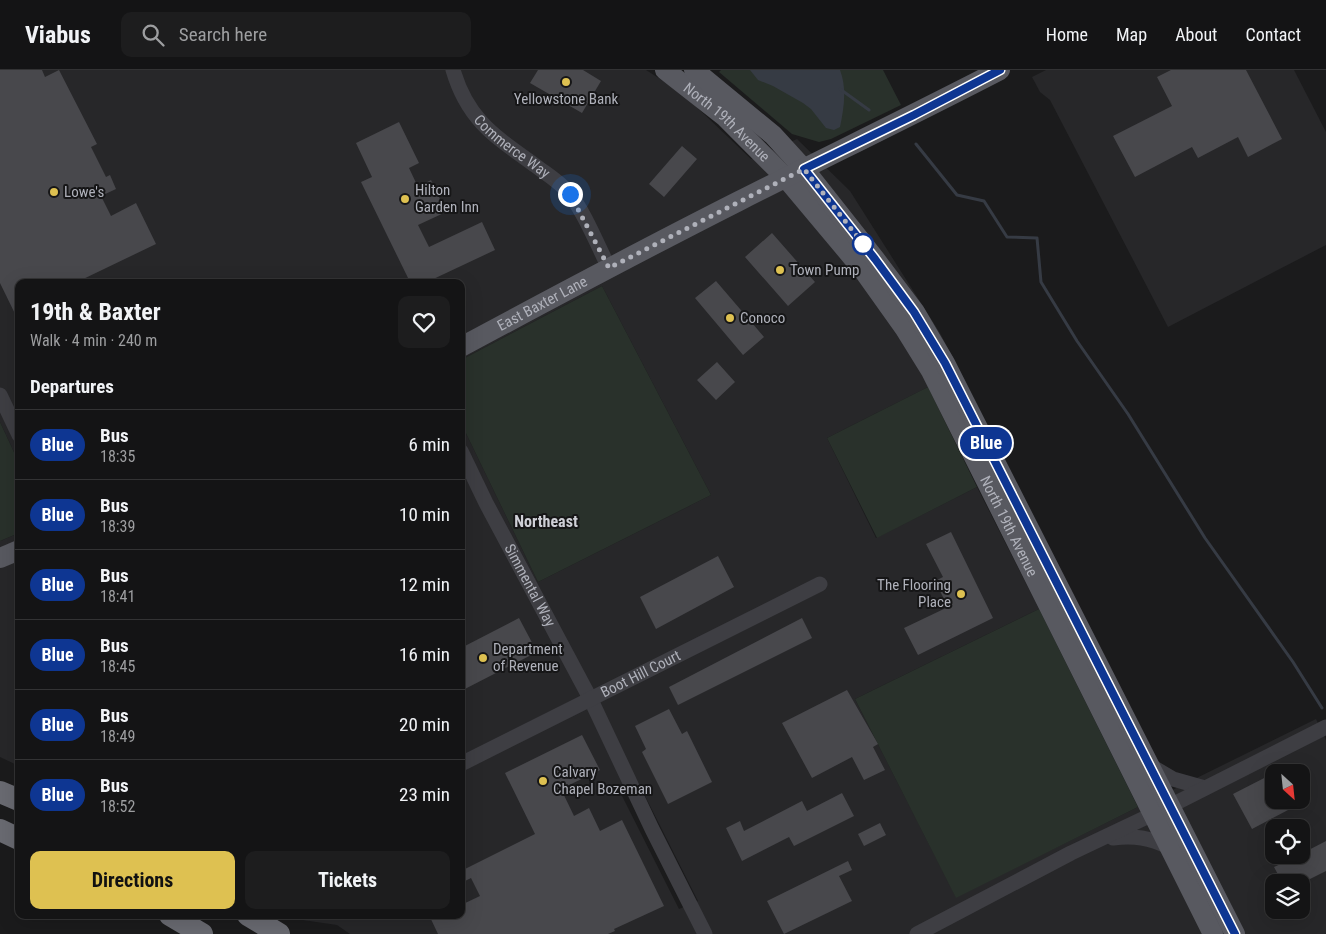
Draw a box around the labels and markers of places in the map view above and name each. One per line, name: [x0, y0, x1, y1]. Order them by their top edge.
marker: Yellowstone Bank: [560, 76, 572, 88]
place label: Yellowstone Bank: [514, 90, 618, 108]
place label: Hilton Garden Inn: [415, 181, 479, 216]
place label: Lowe's: [64, 183, 104, 201]
marker: Lowe's: [48, 186, 60, 198]
marker: Hilton Garden Inn: [399, 193, 411, 205]
unlabelled marker: [852, 233, 874, 255]
place label: Town Pump: [790, 261, 859, 279]
marker: Town Pump: [774, 264, 786, 276]
place label: Conoco: [740, 309, 785, 327]
marker: Conoco: [724, 312, 736, 324]
place label: The Flooring Place: [877, 576, 951, 611]
marker: The Flooring Place: [955, 588, 967, 600]
place label: Department of Revenue: [493, 640, 563, 675]
marker: Department of Revenue: [477, 652, 489, 664]
place label: Calvary Chapel Bozeman: [553, 763, 652, 798]
marker: Calvary Chapel Bozeman: [537, 775, 549, 787]

